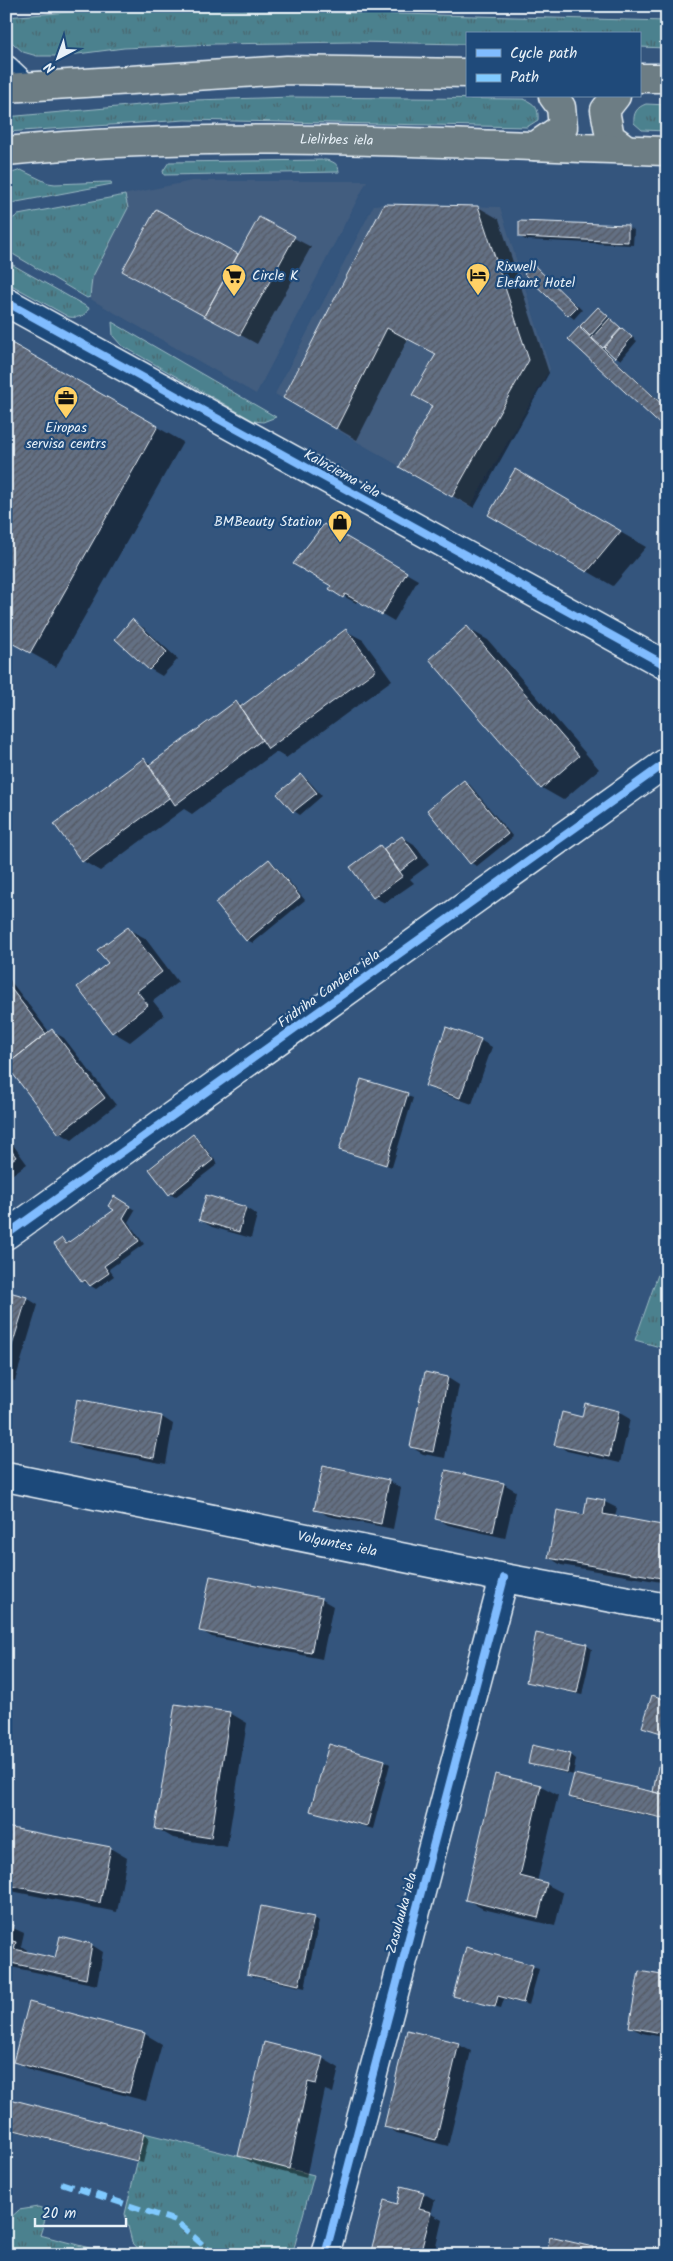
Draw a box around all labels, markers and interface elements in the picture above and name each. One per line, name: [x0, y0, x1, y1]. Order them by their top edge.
north arrow: [32, 32, 82, 82]
legend: [466, 32, 640, 98]
text: Cycle path: [510, 42, 577, 66]
text: N: [39, 56, 61, 78]
text: Path: [510, 66, 539, 90]
street label: Lielirbes iela: [300, 129, 374, 152]
place label: Rixwell Elefant Hotel: [496, 256, 576, 294]
hotel icon: Rixwell Elefant Hotel: [465, 262, 491, 296]
supermarket icon: Circle K: [221, 263, 247, 297]
place label: Circle K: [252, 265, 299, 287]
office icon: Eiropas servisa centrs: [53, 385, 79, 419]
place label: Eiropas servisa centrs: [26, 417, 106, 455]
street label: Kalnciema iela: [300, 444, 384, 504]
shop icon: BMBeauty Station: [327, 509, 353, 543]
place label: BMBeauty Station: [214, 511, 322, 533]
street label: Fridriha Candera iela: [273, 944, 385, 1034]
street label: Volguntes iela: [295, 1525, 379, 1563]
street label: Zasulauka iela: [381, 1870, 423, 1956]
scale bar: [35, 2196, 126, 2228]
text: 20 m: [42, 2202, 76, 2226]

